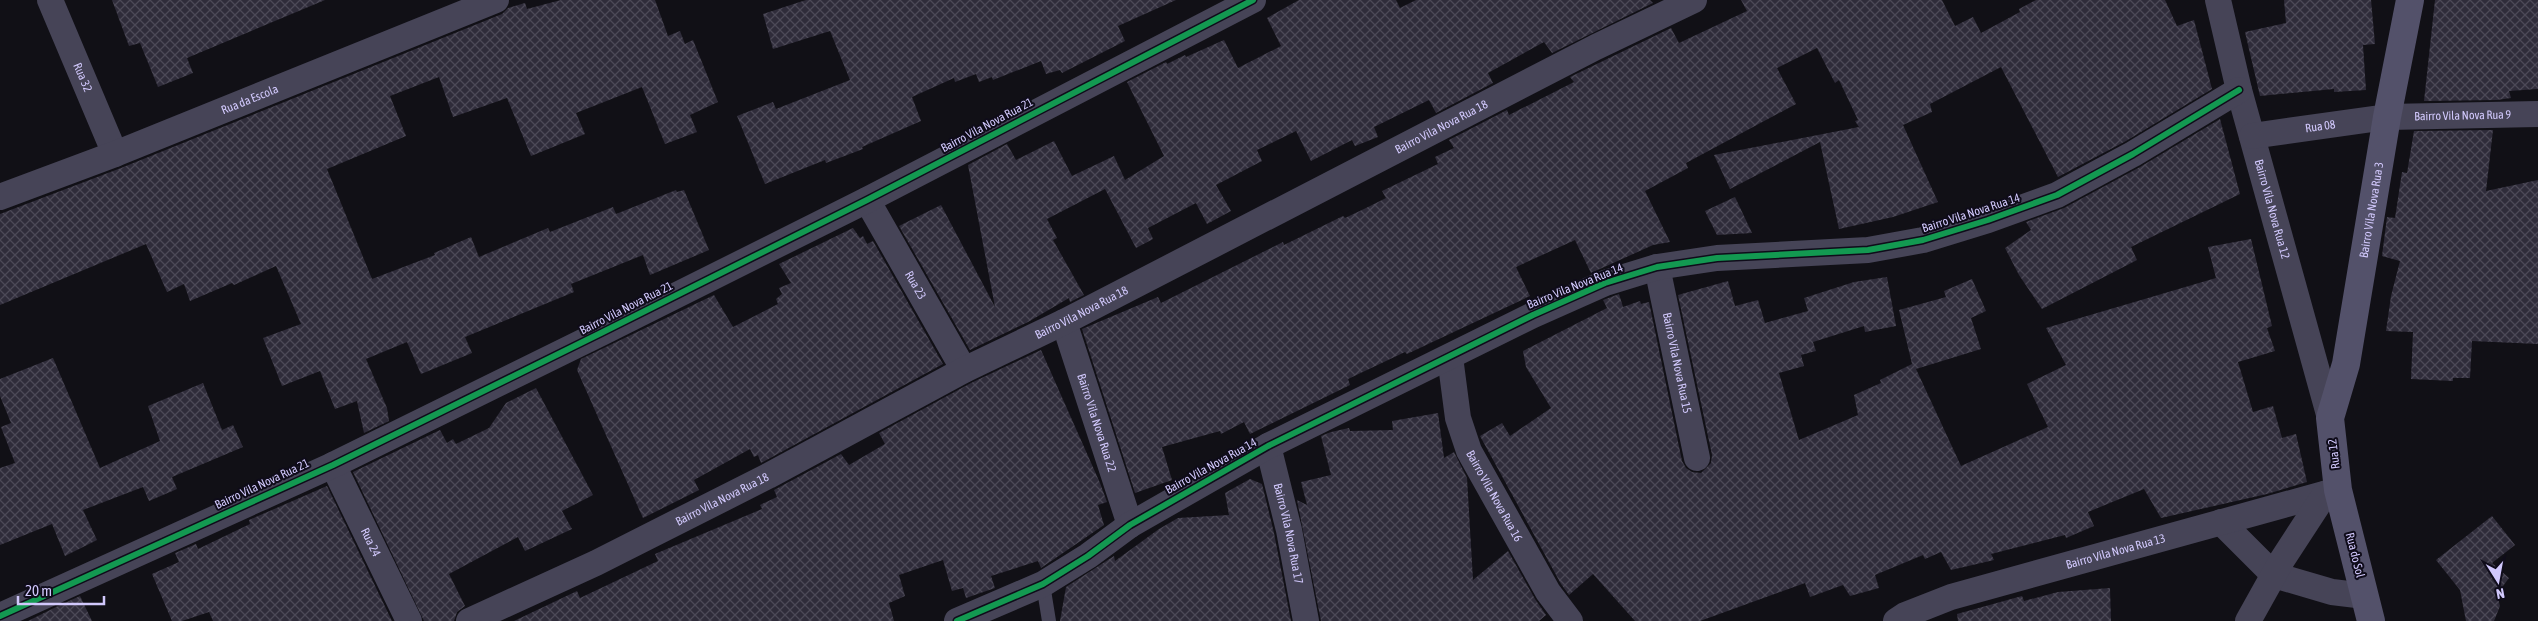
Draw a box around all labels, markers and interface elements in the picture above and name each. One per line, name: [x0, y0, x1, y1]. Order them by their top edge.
street label: Rua 32: [70, 61, 95, 94]
street label: Rua da Escola: [219, 82, 280, 117]
street label: Bairro Vila Nova Rua 21: [939, 95, 1036, 155]
street label: Bairro Vila Nova Rua 18: [1393, 97, 1491, 157]
street label: Bairro Vila Nova Rua 9: [2414, 108, 2512, 123]
street label: Rua 08: [2304, 117, 2337, 135]
street label: Bairro Vila Nova Rua 12: [2252, 158, 2292, 260]
street label: Bairro Vila Nova Rua 3: [2357, 161, 2386, 259]
street label: Bairro Vila Nova Rua 14: [1920, 190, 2022, 235]
street label: Bairro Vila Nova Rua 14: [1525, 260, 1625, 312]
street label: Rua 23: [902, 268, 929, 302]
street label: Bairro Vila Nova Rua 21: [577, 278, 675, 337]
street label: Bairro Vila Nova Rua 18: [1033, 283, 1131, 342]
street label: Bairro Vila Nova Rua 15: [1660, 311, 1694, 415]
street label: Bairro Vila Nova Rua 22: [1074, 372, 1119, 474]
street label: Bairro Vila Nova Rua 14: [1163, 435, 1259, 497]
street label: Rua 12: [2325, 438, 2343, 470]
street label: Bairro Vila Nova Rua 16: [1463, 448, 1526, 545]
street label: Bairro Vila Nova Rua 21: [213, 456, 312, 512]
street label: Bairro Vila Nova Rua 18: [673, 470, 771, 529]
street label: Bairro Vila Nova Rua 17: [1271, 482, 1306, 585]
street label: Rua 24: [358, 526, 384, 559]
street label: Bairro Vila Nova Rua 13: [2064, 531, 2167, 572]
street label: Rua do Sol: [2343, 531, 2368, 580]
north arrow: [2473, 556, 2523, 606]
scale bar: [18, 574, 104, 606]
text: 20 m: [25, 582, 52, 599]
text: N: [2495, 585, 2506, 602]

